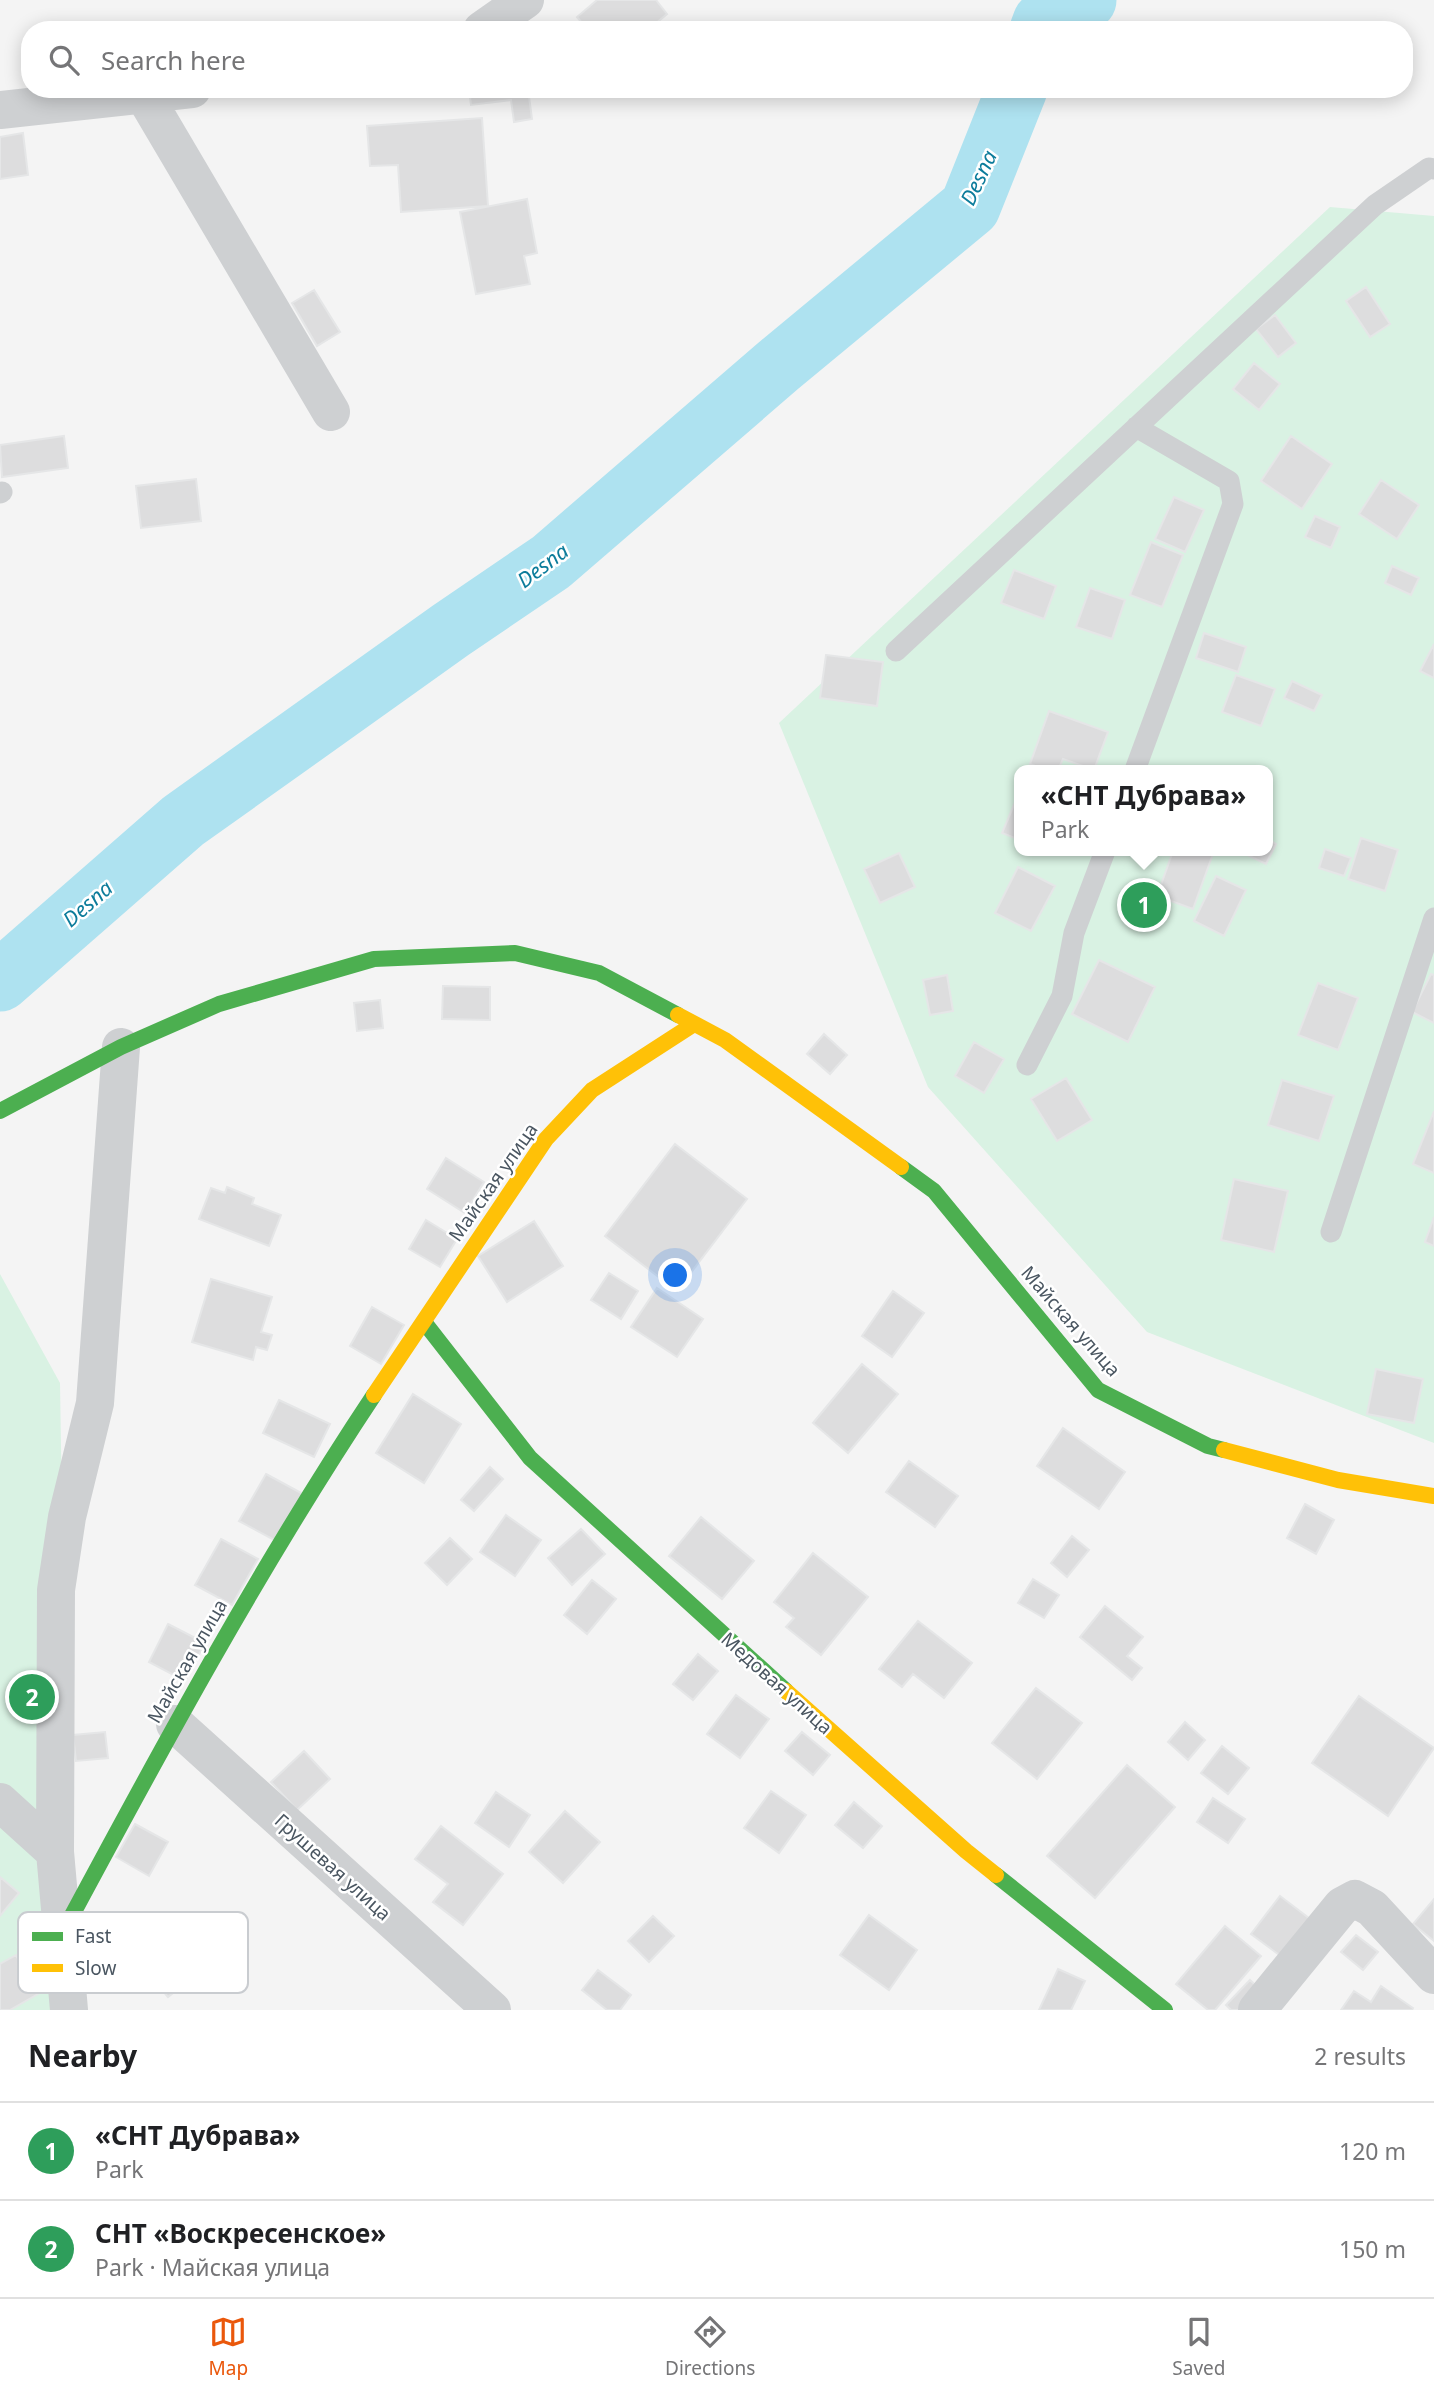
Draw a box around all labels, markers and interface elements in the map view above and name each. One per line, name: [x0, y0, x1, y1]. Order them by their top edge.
search box: [21, 21, 1413, 98]
icon: search: [45, 41, 83, 79]
text: Search here: [101, 42, 246, 78]
water label: Desna: [953, 145, 1003, 210]
water label: Desna: [511, 537, 574, 594]
popup: [1014, 765, 1273, 856]
text: «СНТ Дубрава»: [1041, 777, 1246, 813]
text: Park: [1041, 813, 1089, 845]
water label: Desna: [56, 874, 118, 933]
pin: 1: [1121, 879, 1167, 931]
street label: Майская улица: [442, 1118, 544, 1246]
your location: [658, 1258, 692, 1292]
street label: Майская улица: [1016, 1260, 1126, 1382]
street label: Майская улица: [141, 1594, 233, 1728]
street label: Медовая улица: [716, 1626, 838, 1740]
pin: 2: [9, 1671, 55, 1723]
street label: Грушевая улица: [269, 1808, 397, 1926]
legend: [18, 1912, 248, 1993]
text: Fast: [75, 1923, 112, 1949]
text: Slow: [75, 1955, 116, 1981]
text: Nearby: [28, 2035, 137, 2076]
text: 2 results: [1314, 2040, 1406, 2072]
text: «СНТ Дубрава»: [95, 2117, 301, 2153]
text: 1: [44, 2135, 58, 2167]
text: 120 m: [1339, 2135, 1406, 2167]
text: Park: [95, 2153, 144, 2185]
text: СНТ «Воскресенское»: [95, 2215, 386, 2251]
text: 2: [44, 2233, 58, 2265]
text: 150 m: [1339, 2233, 1406, 2265]
text: Park · Майская улица: [95, 2251, 330, 2283]
tab: Map: [209, 2313, 248, 2381]
tab: Directions: [665, 2313, 755, 2381]
tab: Saved: [1172, 2313, 1225, 2381]

